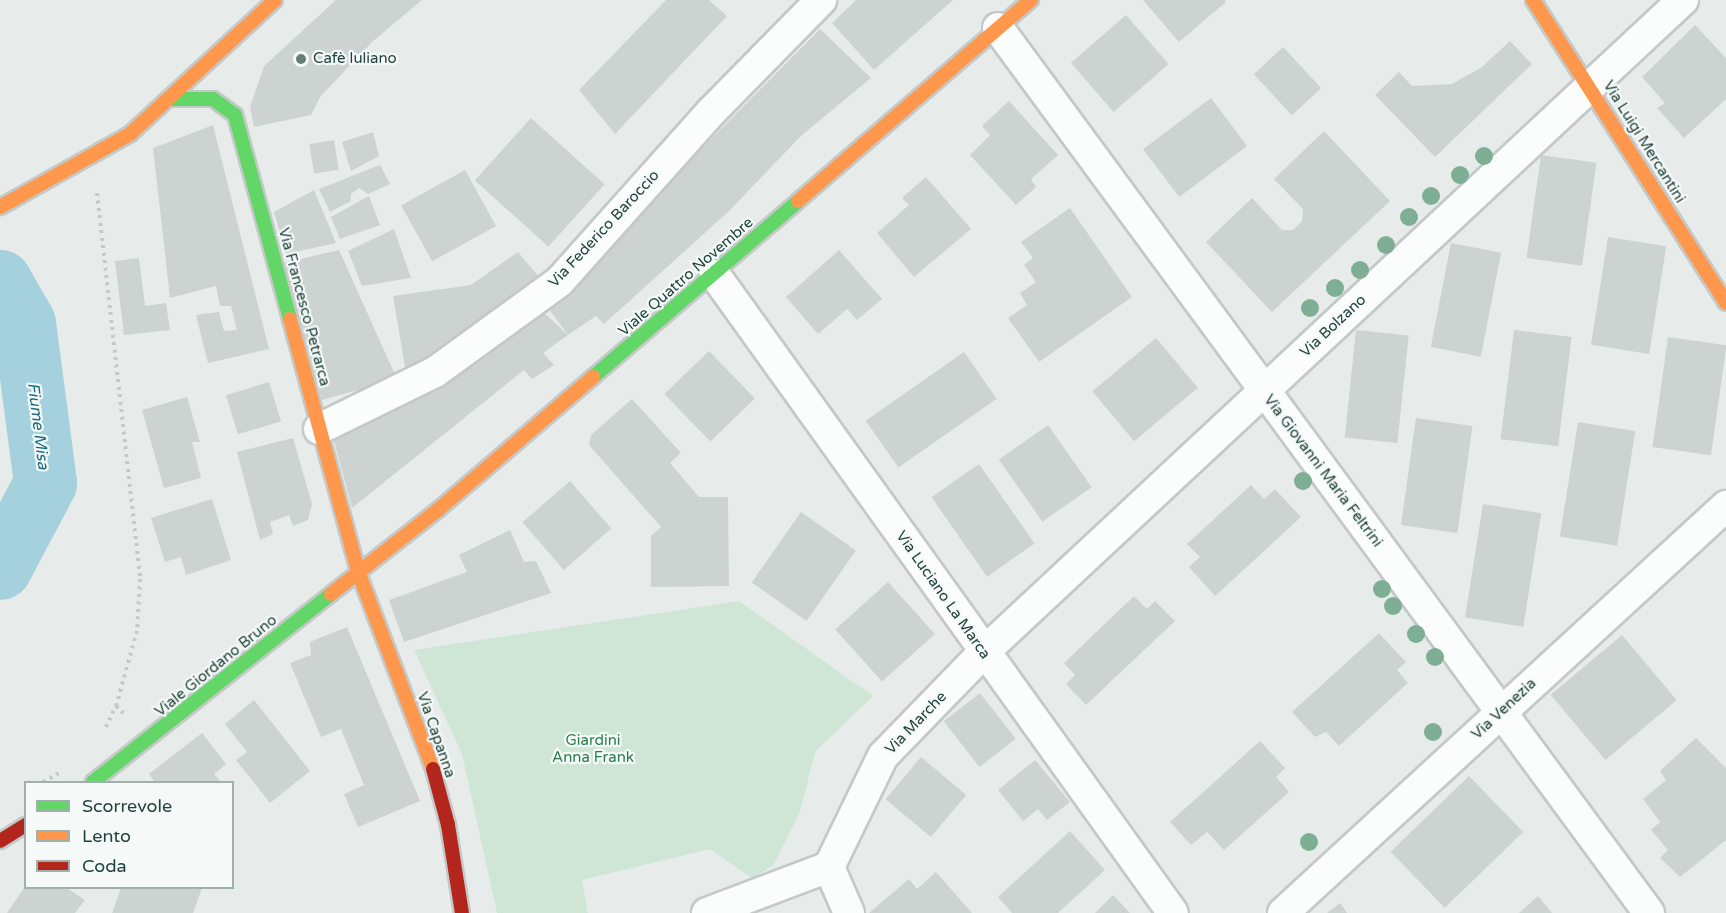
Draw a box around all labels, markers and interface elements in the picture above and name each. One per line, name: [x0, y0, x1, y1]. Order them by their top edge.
place label: Cafè Iuliano: [313, 50, 397, 68]
marker: Cafè Iuliano: [294, 52, 308, 66]
street label: Via Luigi Mercantini: [1599, 77, 1689, 207]
street label: Via Federico Baroccio: [545, 167, 663, 291]
street label: Viale Quattro Novembre: [615, 214, 757, 340]
street label: Via Francesco Petrarca: [274, 226, 334, 388]
street label: Via Bolzano: [1296, 291, 1370, 361]
water label: Fiume Misa: [23, 382, 53, 470]
street label: Via Giovanni Maria Feltrini: [1260, 391, 1386, 551]
street label: Via Luciano La Marca: [892, 527, 994, 663]
street label: Viale Giordano Bruno: [151, 611, 281, 721]
street label: Via Venezia: [1468, 675, 1540, 743]
street label: Via Marche: [882, 688, 950, 758]
street label: Via Capanna: [413, 690, 459, 780]
park label: Giardini Anna Frank: [552, 731, 634, 766]
legend: [24, 781, 234, 889]
text: Scorrevole: [82, 795, 172, 817]
text: Lento: [82, 825, 131, 847]
text: Coda: [82, 855, 127, 877]

